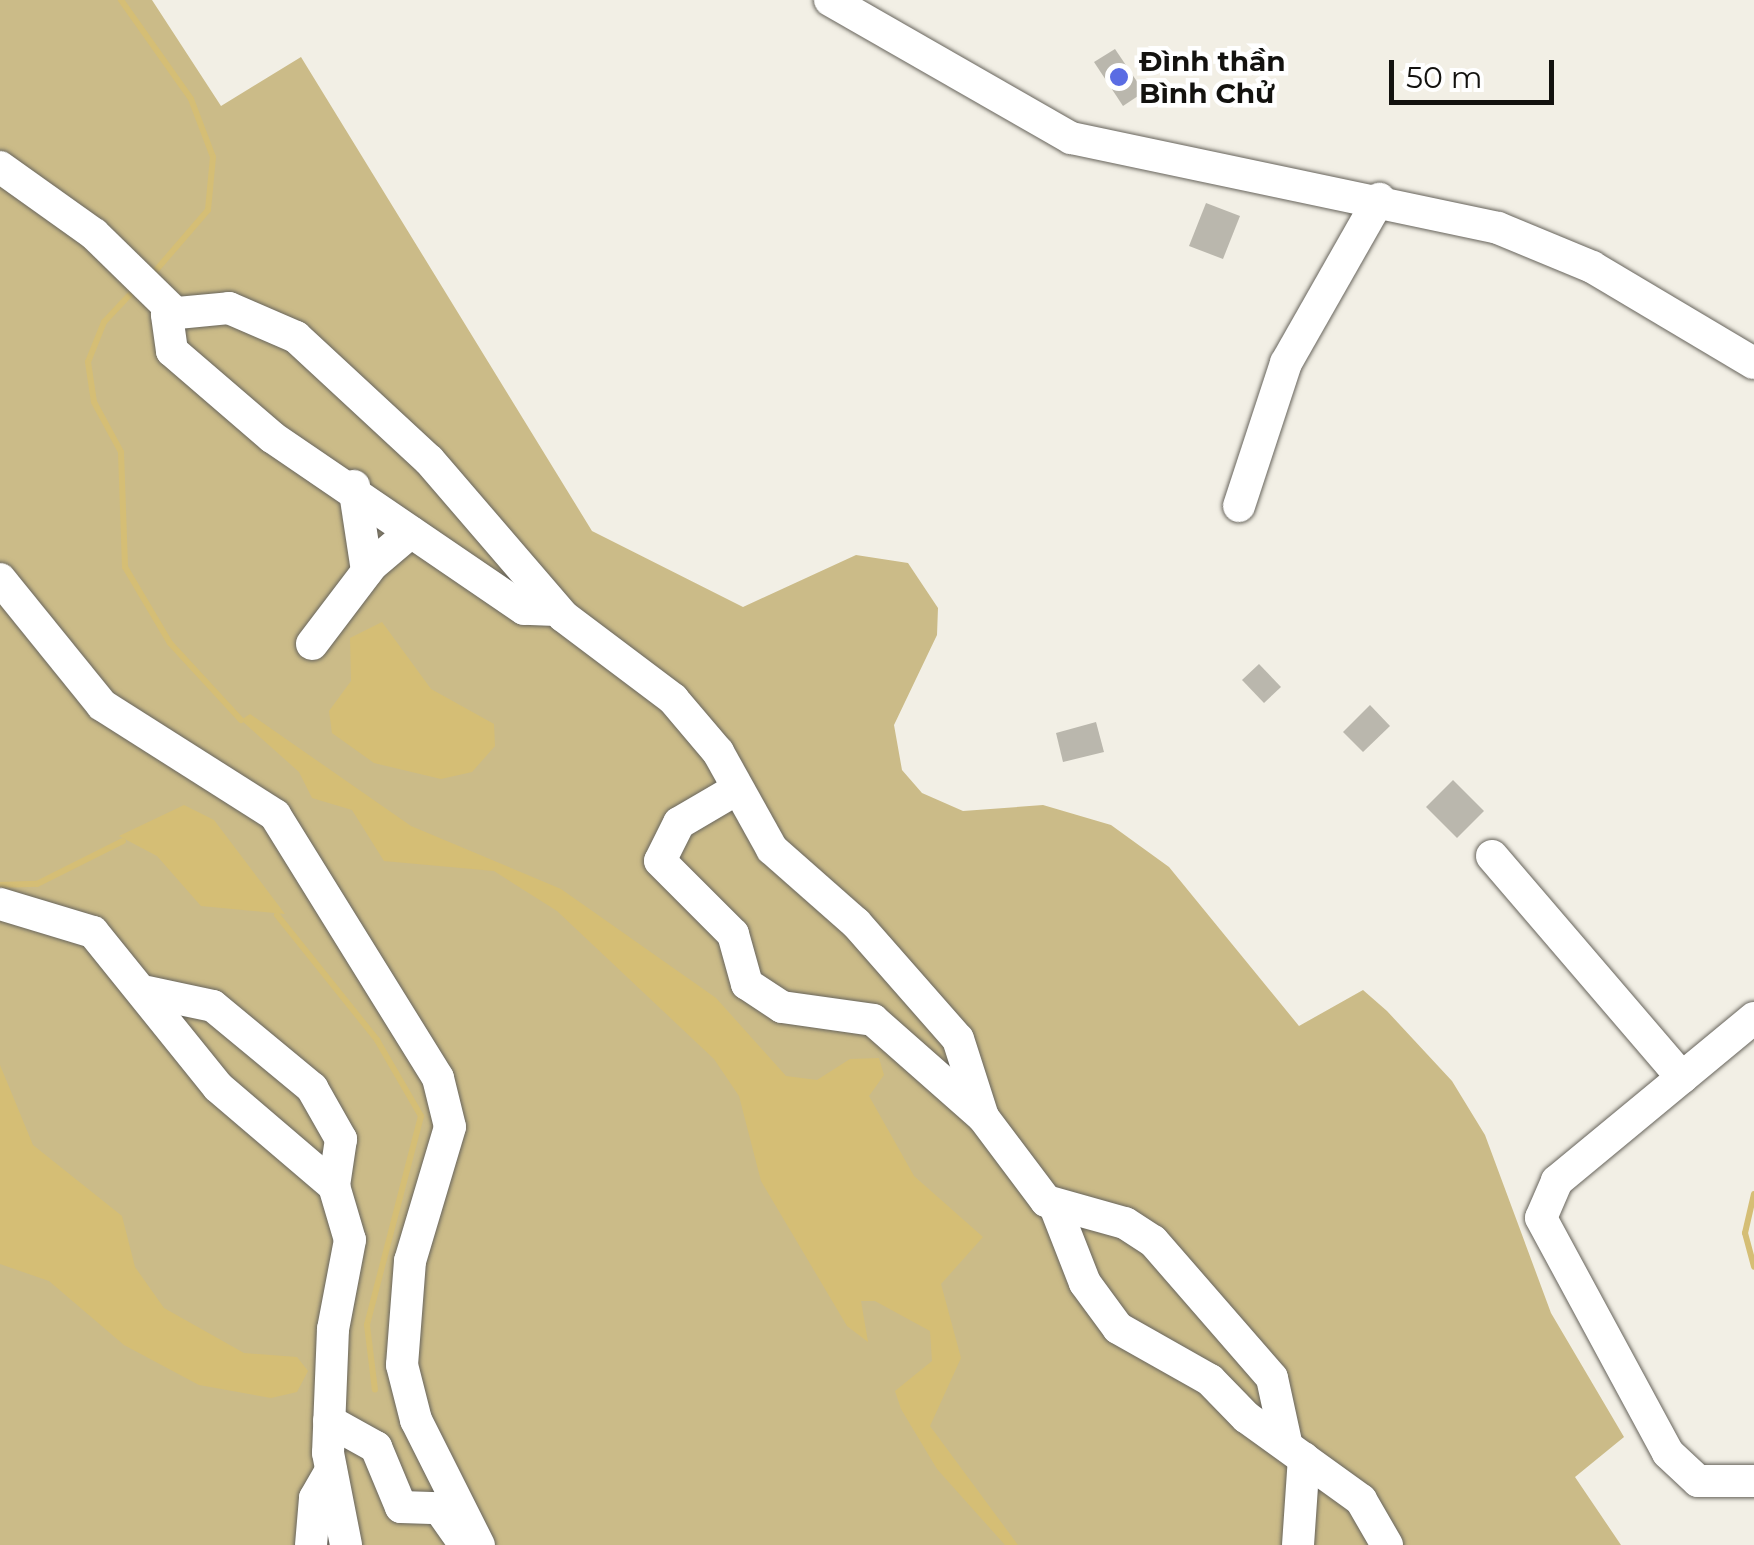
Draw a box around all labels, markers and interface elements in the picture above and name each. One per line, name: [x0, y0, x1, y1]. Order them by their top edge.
scale bar: [1394, 40, 1559, 102]
place label: Đình thần Bình Chử: [1139, 44, 1286, 110]
text: 50 m: [1406, 59, 1483, 96]
marker: Đình thần Bình Chử: [1108, 66, 1130, 88]

